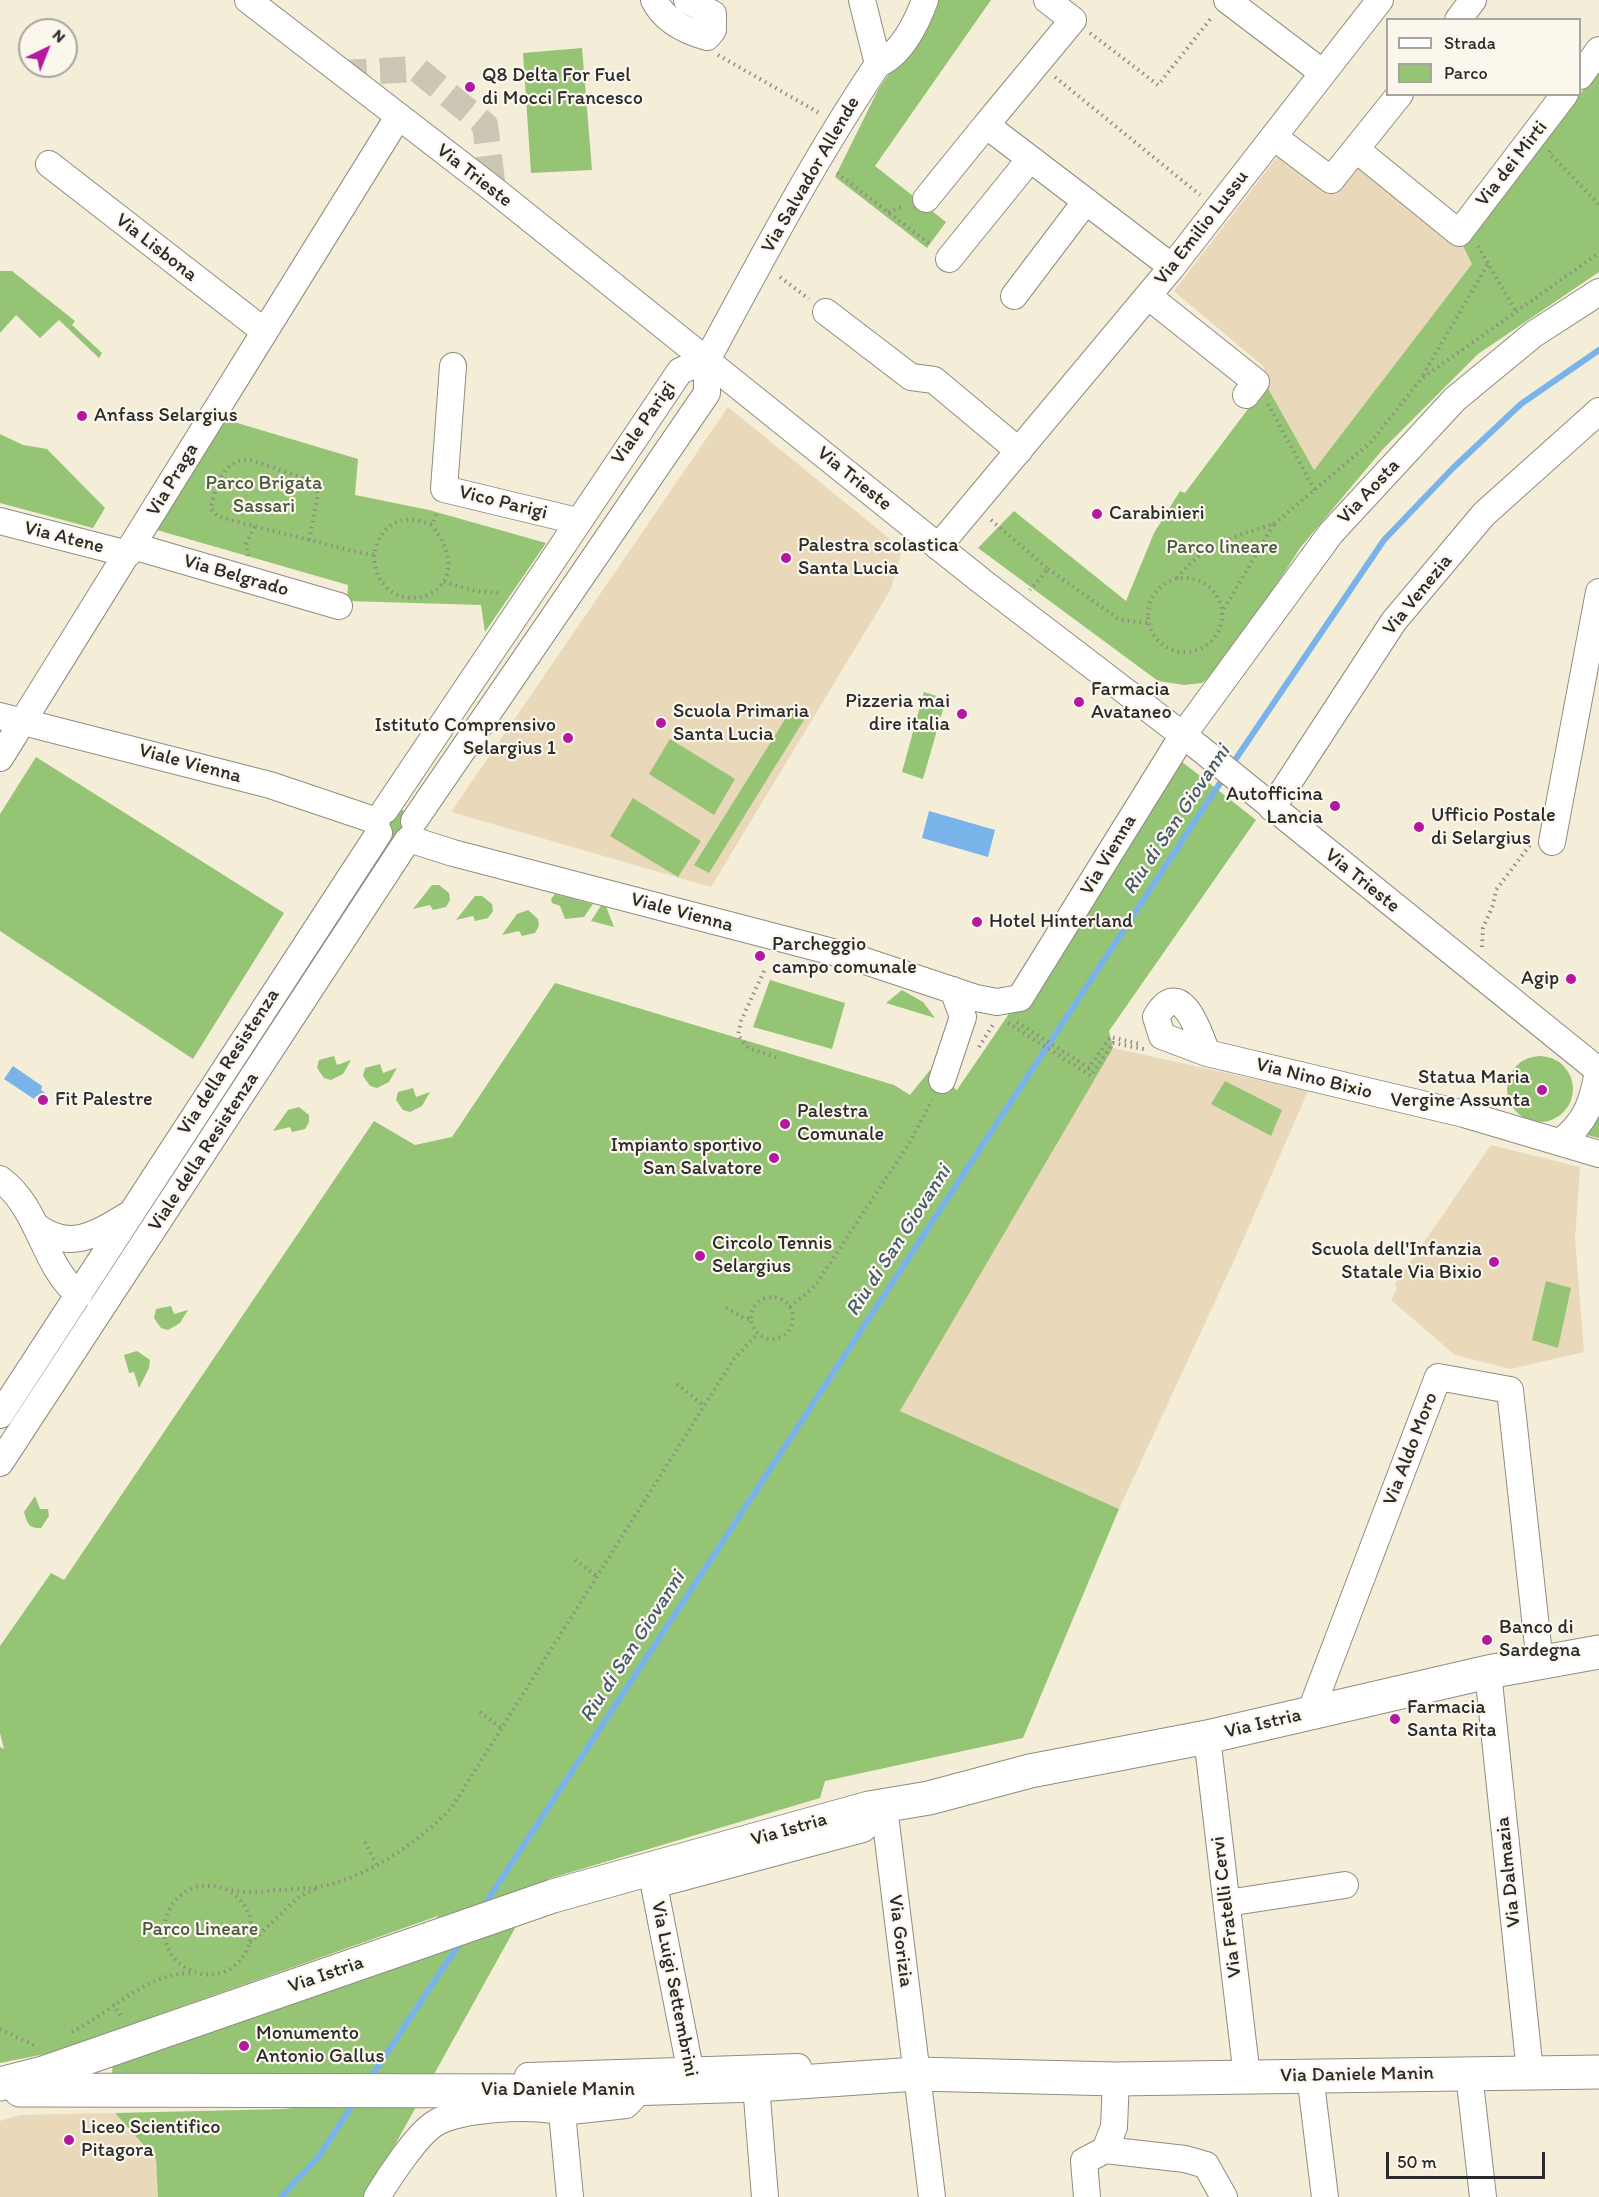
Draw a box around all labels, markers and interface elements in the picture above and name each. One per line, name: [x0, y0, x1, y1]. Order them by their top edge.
north arrow: [18, 18, 78, 78]
legend: [1386, 18, 1581, 96]
text: N: [49, 25, 70, 47]
text: Strada: [1444, 32, 1496, 54]
text: Parco: [1444, 62, 1488, 84]
place label: Q8 Delta For Fuel di Mocci Francesco: [482, 64, 643, 111]
marker: Q8 Delta For Fuel di Mocci Francesco: [463, 80, 477, 94]
street label: Via Salvador Allende: [756, 92, 866, 258]
street label: Via dei Mirti: [1471, 116, 1553, 212]
street label: Via Trieste: [431, 139, 517, 213]
street label: Via Emilio Lussu: [1150, 166, 1254, 290]
street label: Via Lisbona: [110, 208, 202, 288]
street label: Viale Parigi: [607, 377, 681, 469]
place label: Anfass Selargius: [94, 404, 238, 428]
marker: Anfass Selargius: [75, 409, 89, 423]
street label: Via Praga: [142, 439, 204, 521]
street label: Via Trieste: [812, 441, 896, 517]
street label: Via Aosta: [1333, 454, 1405, 530]
park label: Parco Brigata Sassari: [206, 472, 322, 519]
street label: Vico Parigi: [456, 480, 550, 526]
place label: Carabinieri: [1109, 502, 1205, 526]
marker: Carabinieri: [1090, 507, 1104, 521]
street label: Via Atene: [22, 517, 106, 559]
place label: Palestra scolastica Santa Lucia: [798, 534, 959, 581]
park label: Parco lineare: [1166, 536, 1278, 560]
street label: Via Belgrado: [181, 550, 291, 602]
street label: Via Venezia: [1378, 550, 1458, 640]
marker: Palestra scolastica Santa Lucia: [779, 551, 793, 565]
place label: Farmacia Avataneo: [1091, 678, 1172, 725]
place label: Pizzeria mai dire italia: [845, 690, 950, 737]
marker: Farmacia Avataneo: [1072, 695, 1086, 709]
place label: Scuola Primaria Santa Lucia: [673, 700, 809, 747]
marker: Pizzeria mai dire italia: [955, 707, 969, 721]
place label: Istituto Comprensivo Selargius 1: [374, 714, 556, 761]
marker: Scuola Primaria Santa Lucia: [654, 716, 668, 730]
marker: Istituto Comprensivo Selargius 1: [561, 731, 575, 745]
street label: Viale Vienna: [136, 739, 244, 789]
water label: Riu di San Giovanni: [1118, 740, 1236, 900]
place label: Autofficina Lancia: [1226, 783, 1323, 830]
marker: Autofficina Lancia: [1328, 799, 1342, 813]
place label: Ufficio Postale di Selargius: [1431, 804, 1556, 851]
street label: Via Vienna: [1076, 810, 1142, 900]
marker: Ufficio Postale di Selargius: [1412, 820, 1426, 834]
street label: Via Trieste: [1320, 843, 1404, 919]
street label: Viale Vienna: [628, 888, 736, 938]
place label: Hotel Hinterland: [989, 910, 1133, 934]
marker: Hotel Hinterland: [970, 915, 984, 929]
place label: Parcheggio campo comunale: [772, 933, 917, 980]
marker: Parcheggio campo comunale: [753, 949, 767, 963]
place label: Agip: [1521, 967, 1559, 991]
marker: Agip: [1564, 972, 1578, 986]
street label: Via della Resistenza: [173, 984, 285, 1140]
street label: Via Nino Bixio: [1253, 1053, 1375, 1105]
place label: Statua Maria Vergine Assunta: [1390, 1066, 1530, 1113]
street label: Viale della Resistenza: [144, 1068, 264, 1236]
marker: Statua Maria Vergine Assunta: [1535, 1083, 1549, 1097]
place label: Fit Palestre: [55, 1088, 153, 1112]
marker: Fit Palestre: [36, 1093, 50, 1107]
place label: Palestra Comunale: [797, 1100, 884, 1147]
marker: Palestra Comunale: [778, 1117, 792, 1131]
place label: Impianto sportivo San Salvatore: [610, 1134, 762, 1181]
marker: Impianto sportivo San Salvatore: [767, 1151, 781, 1165]
water label: Riu di San Giovanni: [841, 1161, 957, 1321]
place label: Circolo Tennis Selargius: [712, 1232, 832, 1279]
place label: Scuola dell'Infanzia Statale Via Bixio: [1311, 1238, 1482, 1285]
marker: Circolo Tennis Selargius: [693, 1249, 707, 1263]
marker: Scuola dell'Infanzia Statale Via Bixio: [1487, 1255, 1501, 1269]
street label: Via Aldo Moro: [1378, 1389, 1444, 1509]
water label: Riu di San Giovanni: [575, 1567, 691, 1727]
place label: Banco di Sardegna: [1499, 1616, 1581, 1663]
marker: Banco di Sardegna: [1480, 1633, 1494, 1647]
place label: Farmacia Santa Rita: [1407, 1696, 1496, 1743]
street label: Via Istria: [1222, 1704, 1304, 1744]
marker: Farmacia Santa Rita: [1388, 1712, 1402, 1726]
street label: Via Istria: [748, 1808, 830, 1852]
street label: Via Dalmazia: [1491, 1815, 1527, 1929]
street label: Via Fratelli Cervi: [1206, 1835, 1248, 1979]
street label: Via Gorizia: [882, 1893, 918, 1989]
street label: Via Luigi Settembrini: [645, 1899, 703, 2079]
park label: Parco Lineare: [142, 1918, 258, 1942]
street label: Via Istria: [285, 1951, 367, 1999]
place label: Monumento Antonio Gallus: [256, 2022, 384, 2069]
marker: Monumento Antonio Gallus: [237, 2039, 251, 2053]
street label: Via Daniele Manin: [1280, 2062, 1434, 2088]
street label: Via Daniele Manin: [481, 2078, 635, 2102]
place label: Liceo Scientifico Pitagora: [81, 2116, 221, 2163]
marker: Liceo Scientifico Pitagora: [62, 2133, 76, 2147]
scale bar: [1389, 2140, 1548, 2178]
text: 50 m: [1397, 2151, 1437, 2173]

